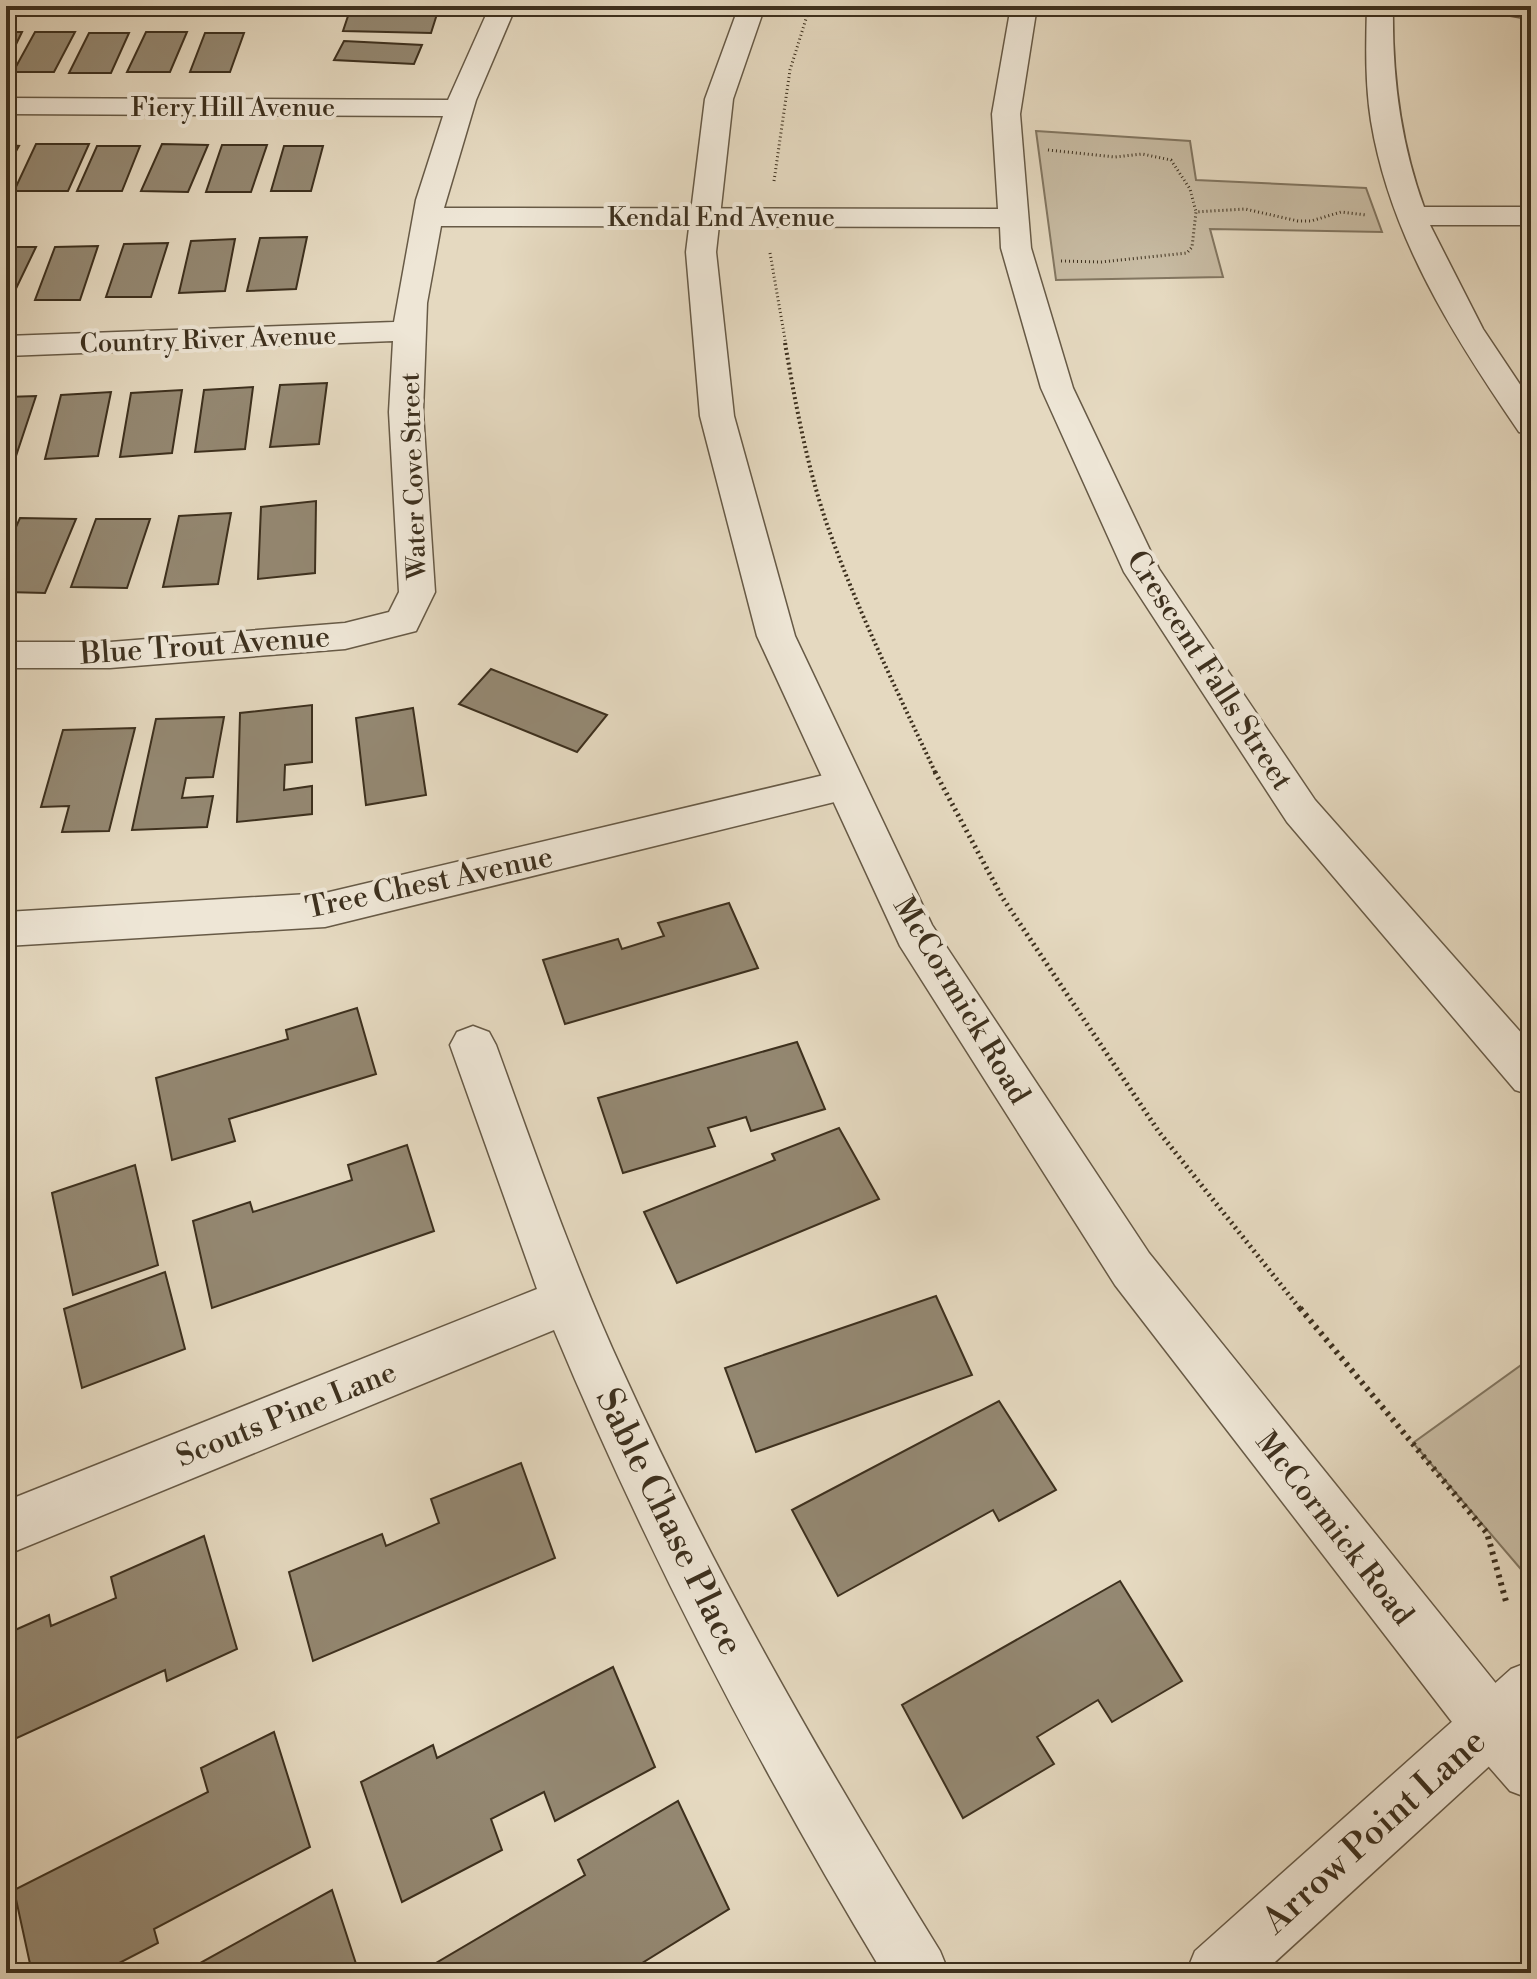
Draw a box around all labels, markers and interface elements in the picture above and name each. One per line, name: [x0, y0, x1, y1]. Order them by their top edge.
street label: Fiery Hill Avenue: [131, 92, 335, 124]
street label: Kendal End Avenue: [607, 202, 835, 234]
street label: Country River Avenue: [79, 320, 337, 360]
street label: Water Cove Street: [394, 372, 434, 581]
street label: Crescent Falls Street: [1117, 544, 1301, 798]
street label: Blue Trout Avenue: [78, 618, 331, 674]
street label: Tree Chest Avenue: [302, 838, 556, 928]
street label: McCormick Road: [884, 890, 1038, 1111]
street label: Scouts Pine Lane: [171, 1353, 402, 1476]
street label: Sable Chase Place: [585, 1381, 753, 1663]
street label: McCormick Road: [1247, 1424, 1422, 1633]
street label: Arrow Point Lane: [1253, 1720, 1496, 1945]

